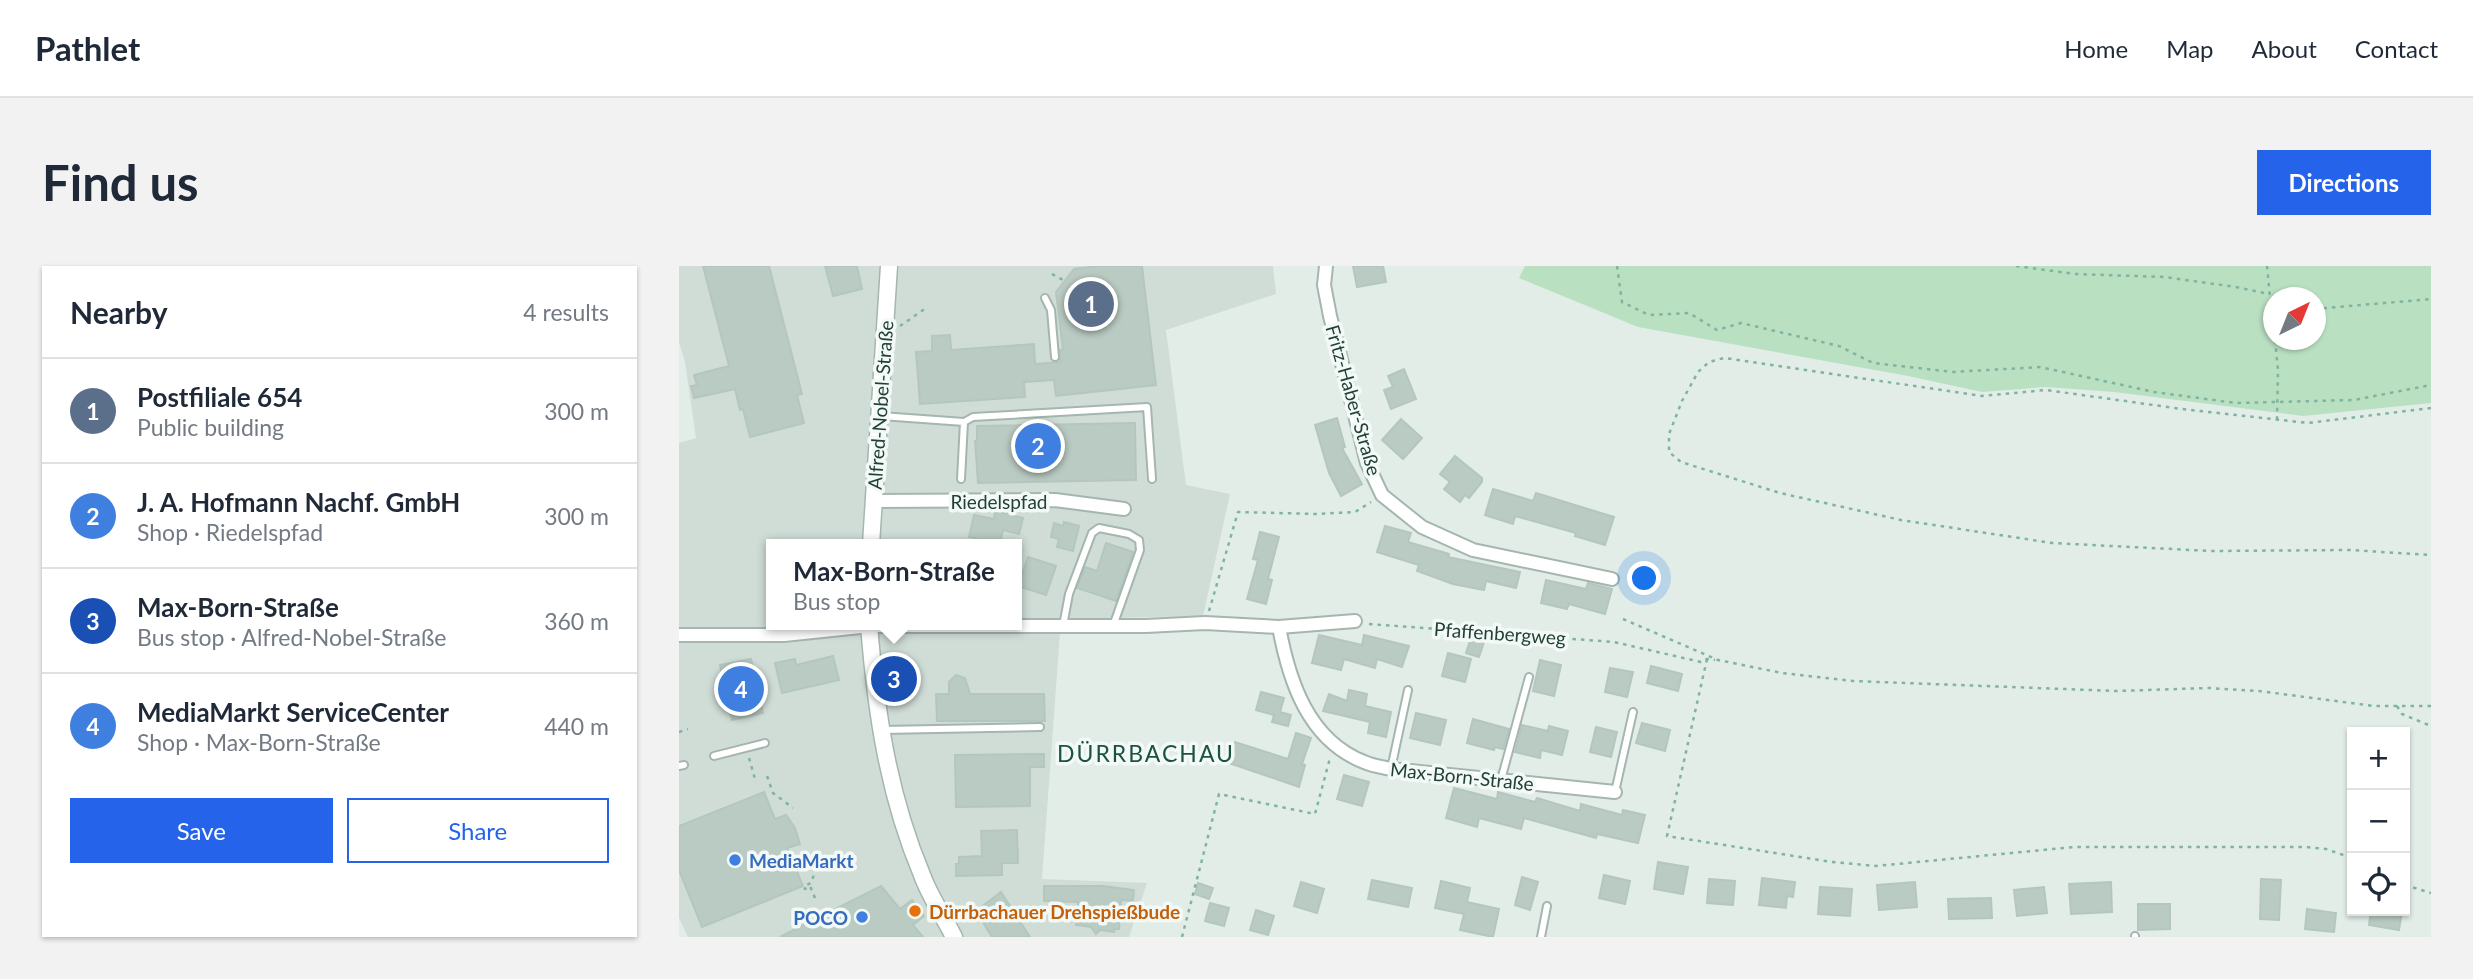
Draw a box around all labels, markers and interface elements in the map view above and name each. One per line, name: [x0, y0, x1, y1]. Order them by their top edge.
text: Pathlet: [35, 28, 140, 68]
text: Home: [2064, 34, 2128, 63]
text: Map: [2166, 34, 2214, 63]
text: About: [2252, 34, 2317, 63]
text: Contact: [2355, 34, 2438, 63]
button: Directions: [2257, 150, 2431, 215]
text: Find us: [42, 153, 199, 211]
pin: 1: [1068, 278, 1114, 330]
north arrow: [2263, 287, 2326, 350]
text: Nearby: [70, 294, 168, 330]
text: 4 results: [523, 298, 609, 326]
street label: Alfred-Nobel-Straße: [863, 320, 897, 490]
street label: Fritz-Haber-Straße: [1322, 322, 1386, 478]
text: Postfiliale 654: [137, 381, 302, 413]
text: 1: [86, 397, 100, 425]
text: 300 m: [544, 397, 609, 425]
text: Public building: [137, 413, 284, 441]
pin: 2: [1015, 420, 1061, 472]
text: J. A. Hofmann Nachf. GmbH: [137, 486, 460, 518]
street label: Riedelspfad: [951, 490, 1047, 513]
text: 2: [86, 502, 100, 530]
text: 300 m: [544, 502, 609, 530]
text: Shop · Riedelspfad: [137, 518, 323, 546]
popup: [766, 539, 1022, 630]
text: Max-Born-Straße: [793, 555, 995, 587]
your location: [1627, 561, 1661, 595]
text: Bus stop: [793, 587, 880, 615]
text: Max-Born-Straße: [137, 591, 339, 623]
text: 3: [86, 607, 100, 635]
text: 360 m: [544, 607, 609, 635]
street label: Pfaffenbergweg: [1433, 617, 1567, 649]
text: Bus stop · Alfred-Nobel-Straße: [137, 623, 446, 651]
pin: 3: [871, 653, 917, 705]
pin: 4: [718, 663, 764, 715]
text: MediaMarkt ServiceCenter: [137, 696, 449, 728]
text: 4: [86, 712, 100, 740]
text: 440 m: [544, 712, 609, 740]
map controls: [2347, 727, 2410, 916]
button: +: [2347, 727, 2410, 790]
text: Shop · Max-Born-Straße: [137, 728, 381, 756]
district label: DÜRRBACHAU: [1057, 739, 1235, 767]
street label: Max-Born-Straße: [1389, 757, 1535, 795]
button: −: [2347, 790, 2410, 853]
button: Save: [70, 798, 333, 863]
button: Share: [347, 798, 609, 863]
place label: MediaMarkt: [749, 849, 854, 872]
marker: MediaMarkt: [727, 852, 743, 868]
button: locate: [2347, 853, 2410, 916]
place label: Dürrbachauer Drehspießbude: [929, 900, 1180, 923]
marker: Dürrbachauer Drehspießbude: [907, 903, 923, 919]
place label: POCO: [793, 906, 848, 929]
marker: POCO: [854, 909, 870, 925]

